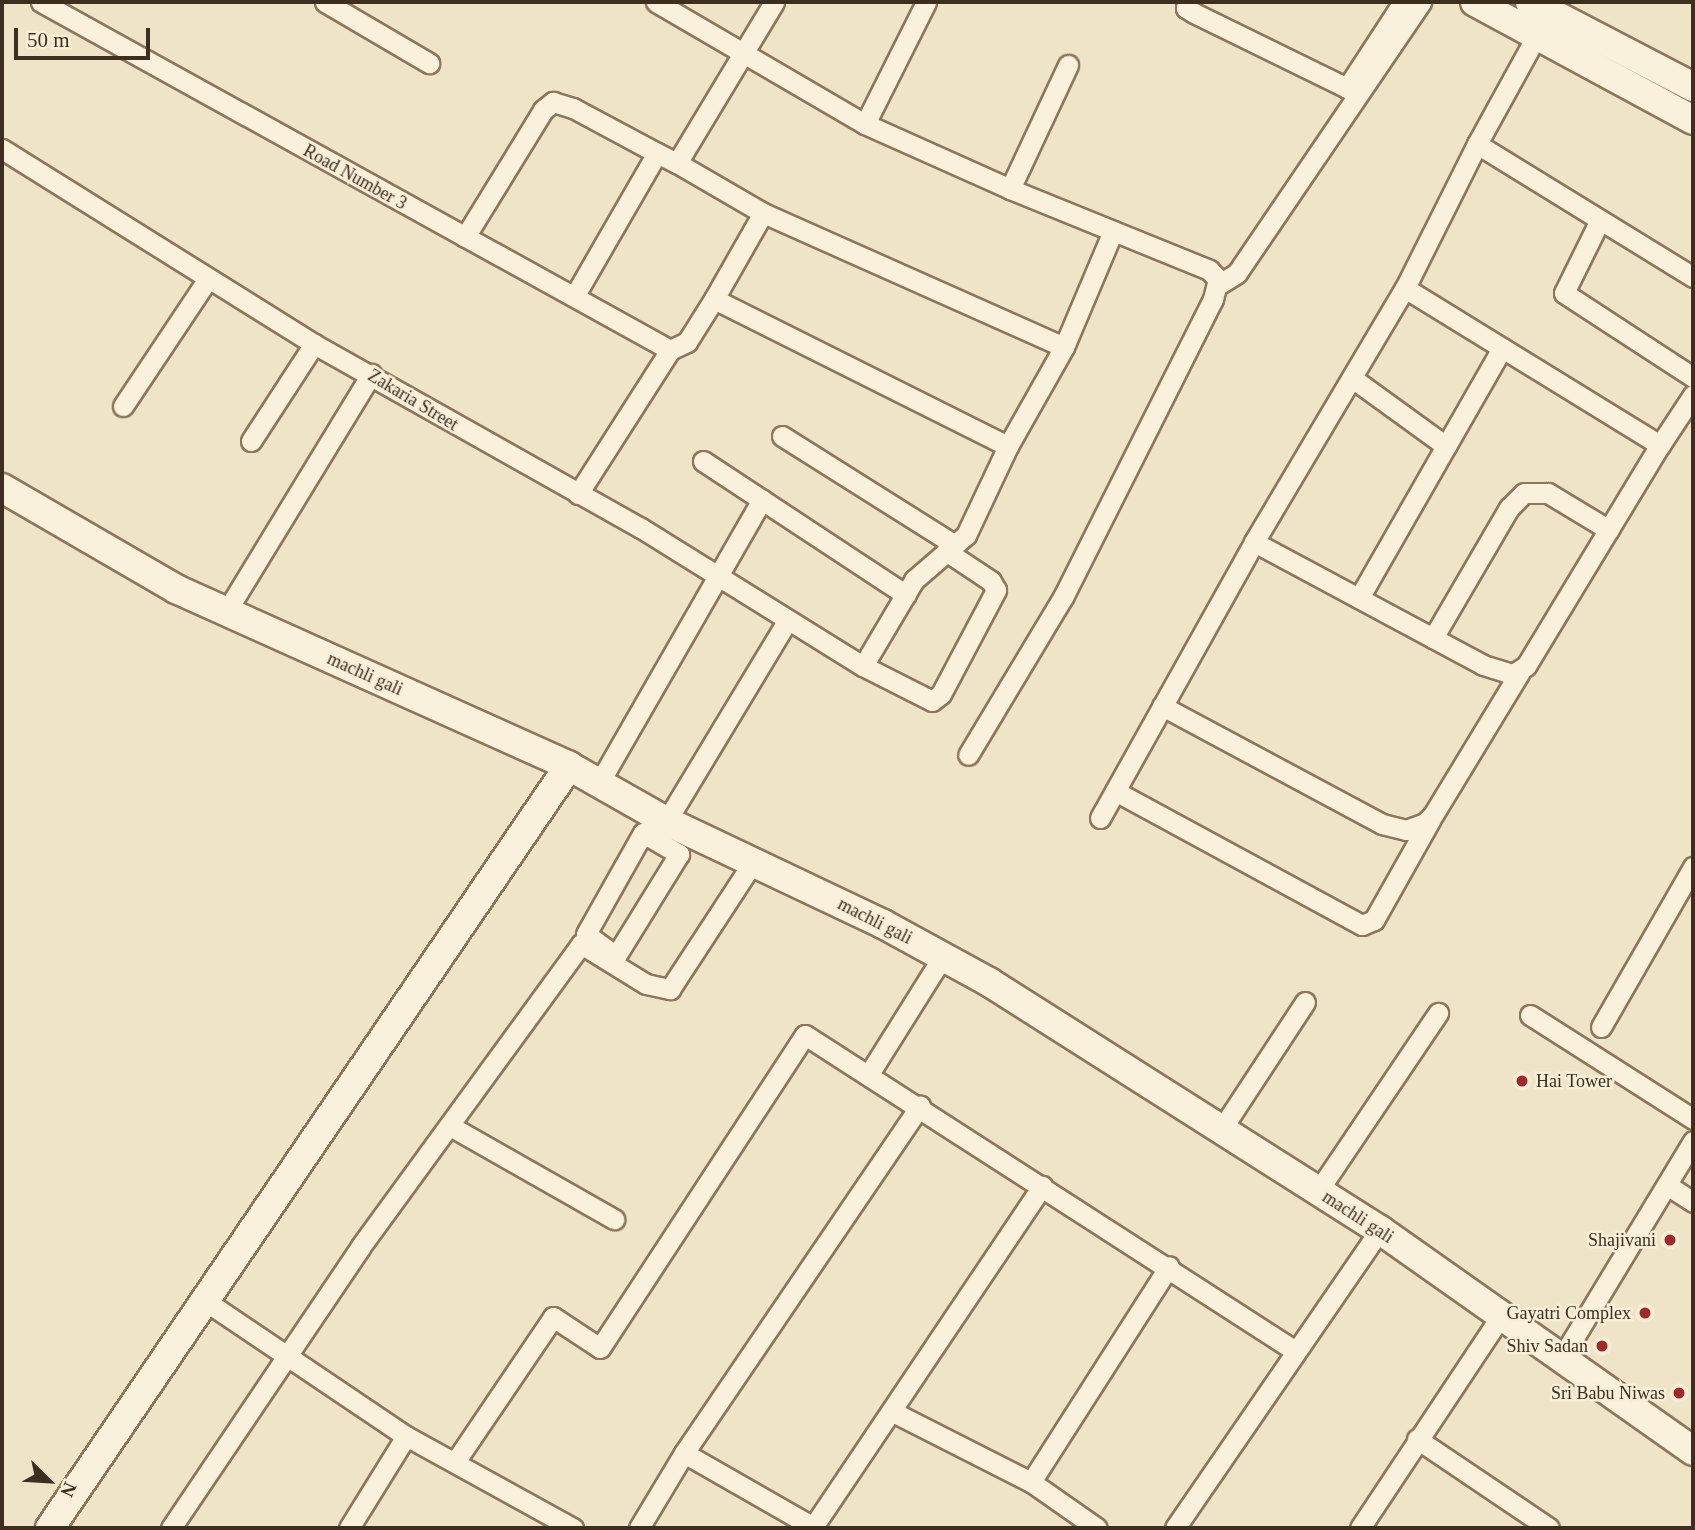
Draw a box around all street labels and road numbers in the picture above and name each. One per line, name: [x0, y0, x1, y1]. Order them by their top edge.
street label: Road Number 3: [299, 140, 411, 214]
street label: Zakaria Street: [364, 365, 462, 435]
street label: machli gali: [324, 648, 406, 700]
street label: machli gali: [834, 893, 916, 949]
street label: machli gali: [1318, 1186, 1398, 1248]

